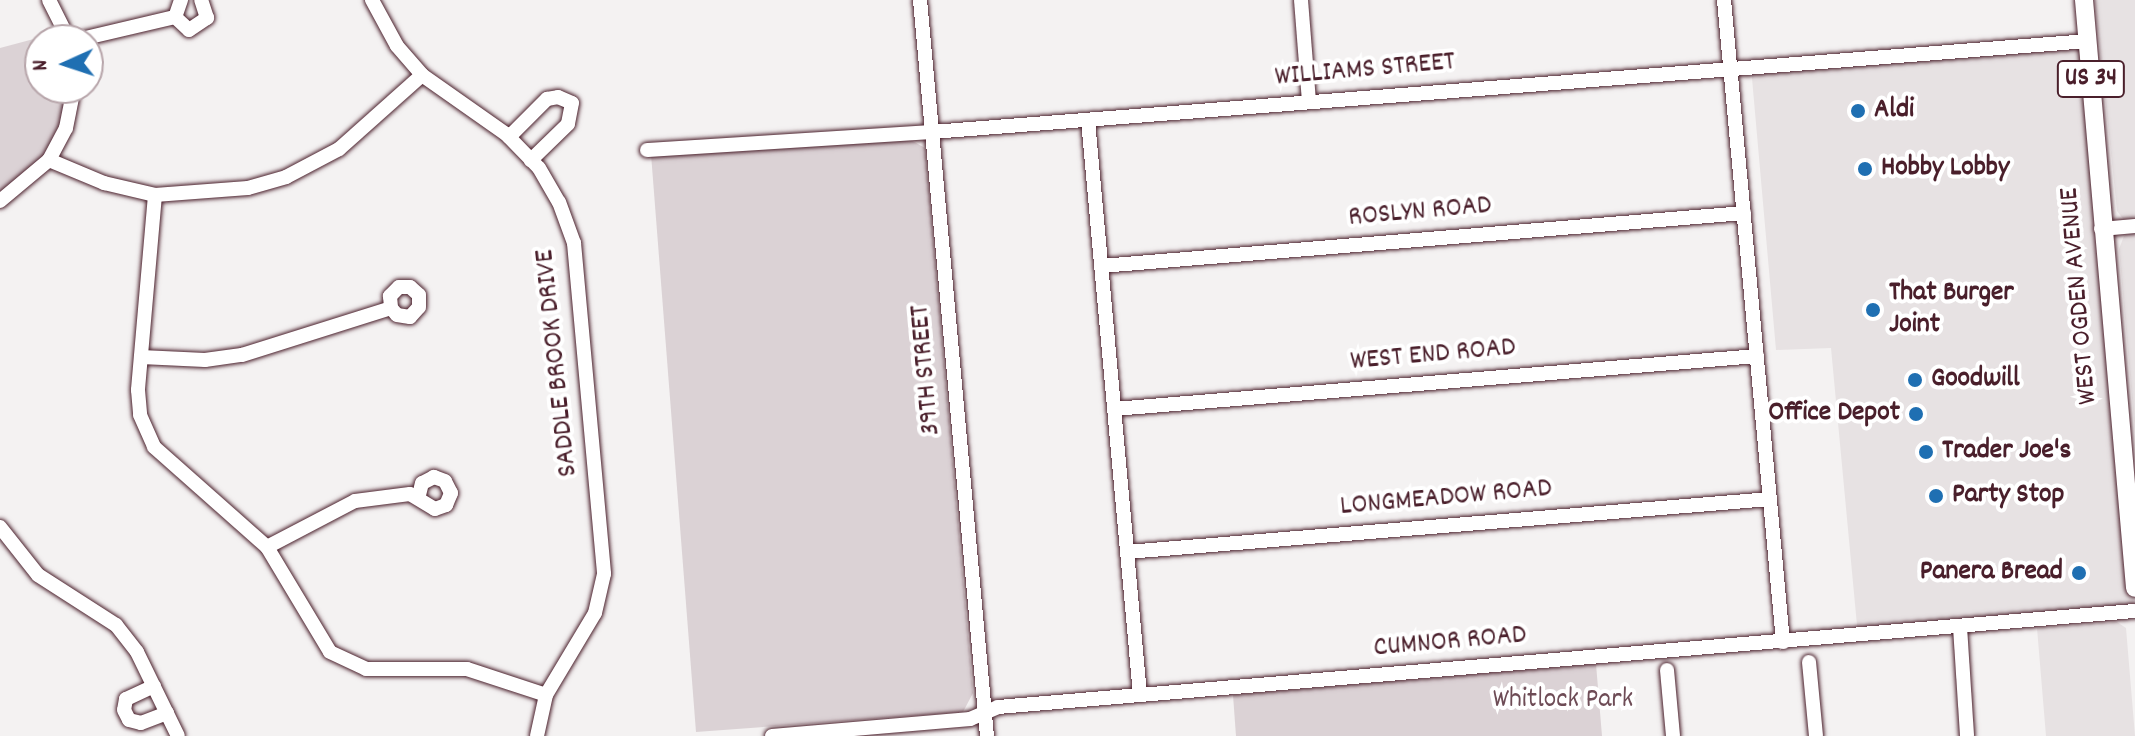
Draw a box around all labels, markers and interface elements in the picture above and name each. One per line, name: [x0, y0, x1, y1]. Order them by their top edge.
north arrow: [24, 24, 104, 104]
street label: WILLIAMS STREET: [1274, 46, 1456, 96]
road number: US 34: [2055, 57, 2127, 101]
text: N: [26, 59, 57, 71]
place label: Aldi: [1874, 94, 1914, 128]
marker: Aldi: [1849, 102, 1867, 120]
place label: Hobby Lobby: [1881, 152, 2009, 186]
marker: Hobby Lobby: [1856, 160, 1874, 178]
street label: WEST OGDEN AVENUE: [2054, 186, 2106, 406]
street label: ROSLYN ROAD: [1347, 190, 1493, 236]
street label: SADDLE BROOK DRIVE: [529, 248, 587, 478]
place label: That Burger Joint: [1889, 277, 2014, 343]
marker: That Burger Joint: [1864, 301, 1882, 319]
street label: 39TH STREET: [905, 303, 949, 437]
street label: WEST END ROAD: [1349, 332, 1517, 380]
place label: Goodwill: [1931, 363, 2020, 397]
marker: Goodwill: [1906, 371, 1924, 389]
place label: Office Depot: [1768, 397, 1900, 431]
marker: Office Depot: [1907, 405, 1925, 423]
place label: Trader Joe's: [1942, 435, 2071, 469]
marker: Trader Joe's: [1917, 443, 1935, 461]
street label: LONGMEADOW ROAD: [1339, 473, 1553, 525]
place label: Party Stop: [1952, 479, 2064, 513]
marker: Party Stop: [1927, 487, 1945, 505]
place label: Panera Bread: [1920, 556, 2063, 590]
marker: Panera Bread: [2070, 564, 2088, 582]
street label: CUMNOR ROAD: [1372, 620, 1528, 666]
park label: Whitlock Park: [1493, 684, 1633, 718]

